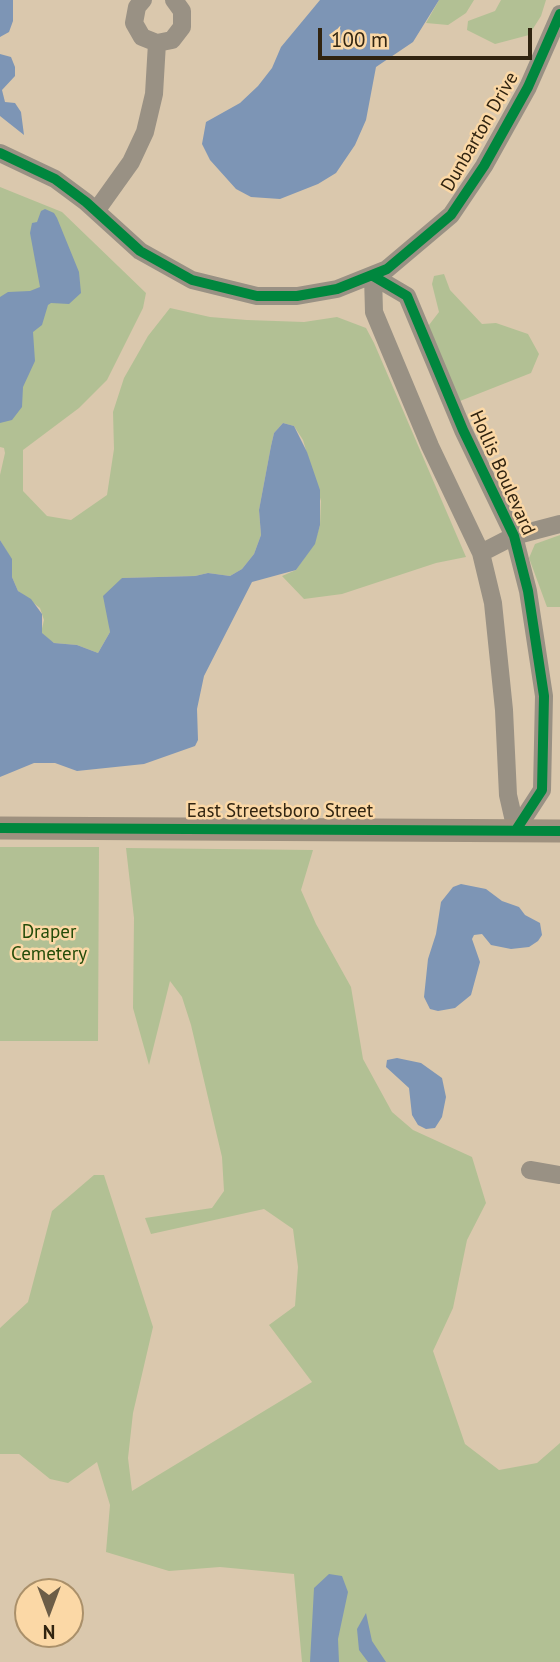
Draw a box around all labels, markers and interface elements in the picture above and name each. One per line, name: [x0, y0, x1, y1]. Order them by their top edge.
scale bar: [322, 14, 536, 58]
text: 100 m: [331, 26, 388, 53]
street label: Dunbarton Drive: [437, 68, 523, 196]
street label: Hollis Boulevard: [464, 407, 540, 539]
street label: East Streetsboro Street: [187, 801, 373, 823]
park label: Draper Cemetery: [11, 922, 87, 966]
north arrow: [14, 1578, 84, 1648]
text: N: [43, 1620, 55, 1644]

